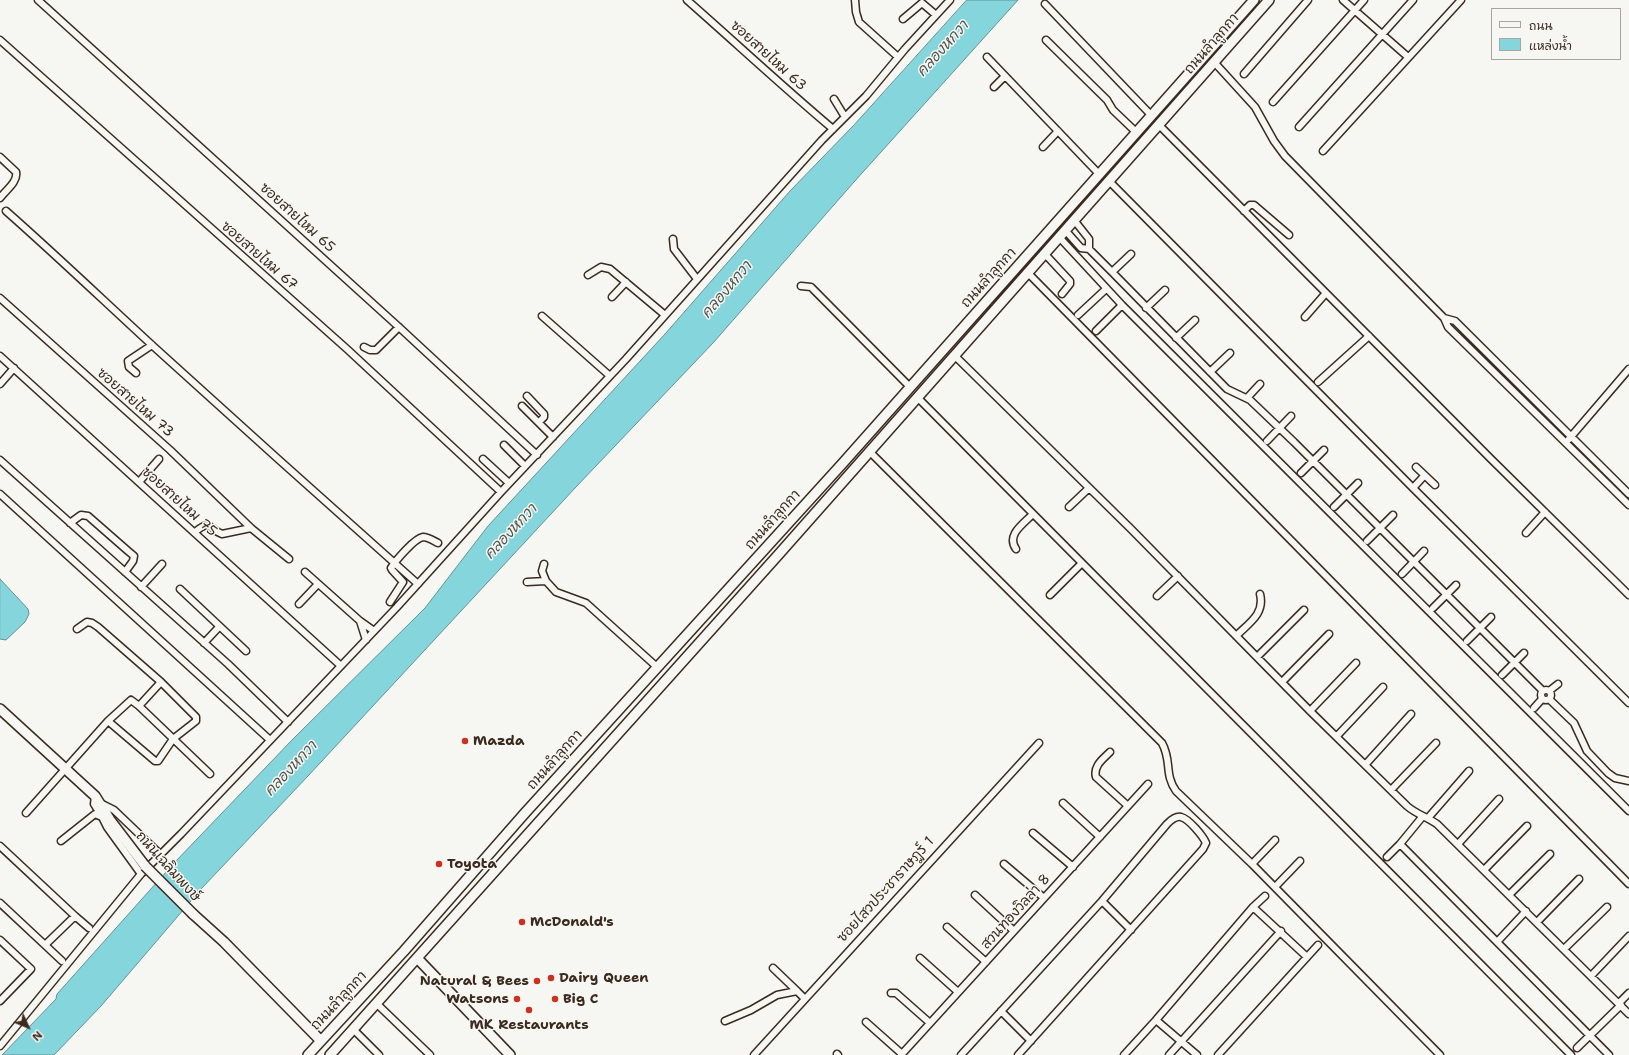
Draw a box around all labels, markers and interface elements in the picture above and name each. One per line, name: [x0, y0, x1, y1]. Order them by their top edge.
legend: [1491, 8, 1621, 60]
street label: ถนนลำลูกกา: [1181, 10, 1243, 78]
street label: ซอยสายไหม 63: [726, 17, 810, 95]
water label: คลองหกวา: [913, 17, 973, 81]
text: ถนน: [1529, 18, 1553, 34]
text: แหล่งน้ำ: [1529, 38, 1572, 54]
street label: ซอยสายไหม 65: [256, 180, 338, 256]
street label: ซอยสายไหม 67: [217, 218, 301, 294]
street label: ถนนลำลูกกา: [958, 245, 1020, 311]
water label: คลองหกวา: [698, 258, 756, 322]
street label: ซอยสายไหม 73: [93, 365, 177, 441]
street label: ซอยสายไหม 75: [138, 464, 220, 540]
street label: ถนนลำลูกกา: [742, 487, 804, 553]
water label: คลองหกวา: [481, 501, 541, 563]
street label: ถนนลำลูกกา: [524, 727, 586, 793]
place label: Mazda: [473, 733, 525, 749]
marker: Mazda: [460, 736, 470, 746]
water label: คลองหกวา: [261, 738, 321, 800]
street label: ถนนเฉลิมพงษ์: [132, 828, 204, 906]
street label: ซอยไสวประชาราษฎร์ 1: [834, 834, 938, 946]
place label: Toyota: [447, 856, 497, 872]
marker: Toyota: [434, 859, 444, 869]
street label: สวนทองวิลล่า 8: [978, 871, 1054, 953]
place label: McDonald's: [530, 914, 614, 930]
marker: McDonald's: [517, 917, 527, 927]
street label: ถนนลำลูกกา: [307, 968, 371, 1034]
place label: Dairy Queen: [559, 970, 649, 986]
place label: Natural & Bees: [420, 973, 529, 989]
marker: Dairy Queen: [546, 973, 556, 983]
marker: Natural & Bees: [532, 976, 542, 986]
place label: Watsons: [446, 991, 509, 1007]
place label: Big C: [563, 991, 598, 1007]
marker: Watsons: [512, 994, 522, 1004]
marker: Big C: [550, 994, 560, 1004]
marker: MK Restaurants: [524, 1005, 534, 1015]
north arrow: [8, 1007, 48, 1047]
place label: MK Restaurants: [469, 1017, 589, 1033]
text: N: [29, 1027, 45, 1044]

